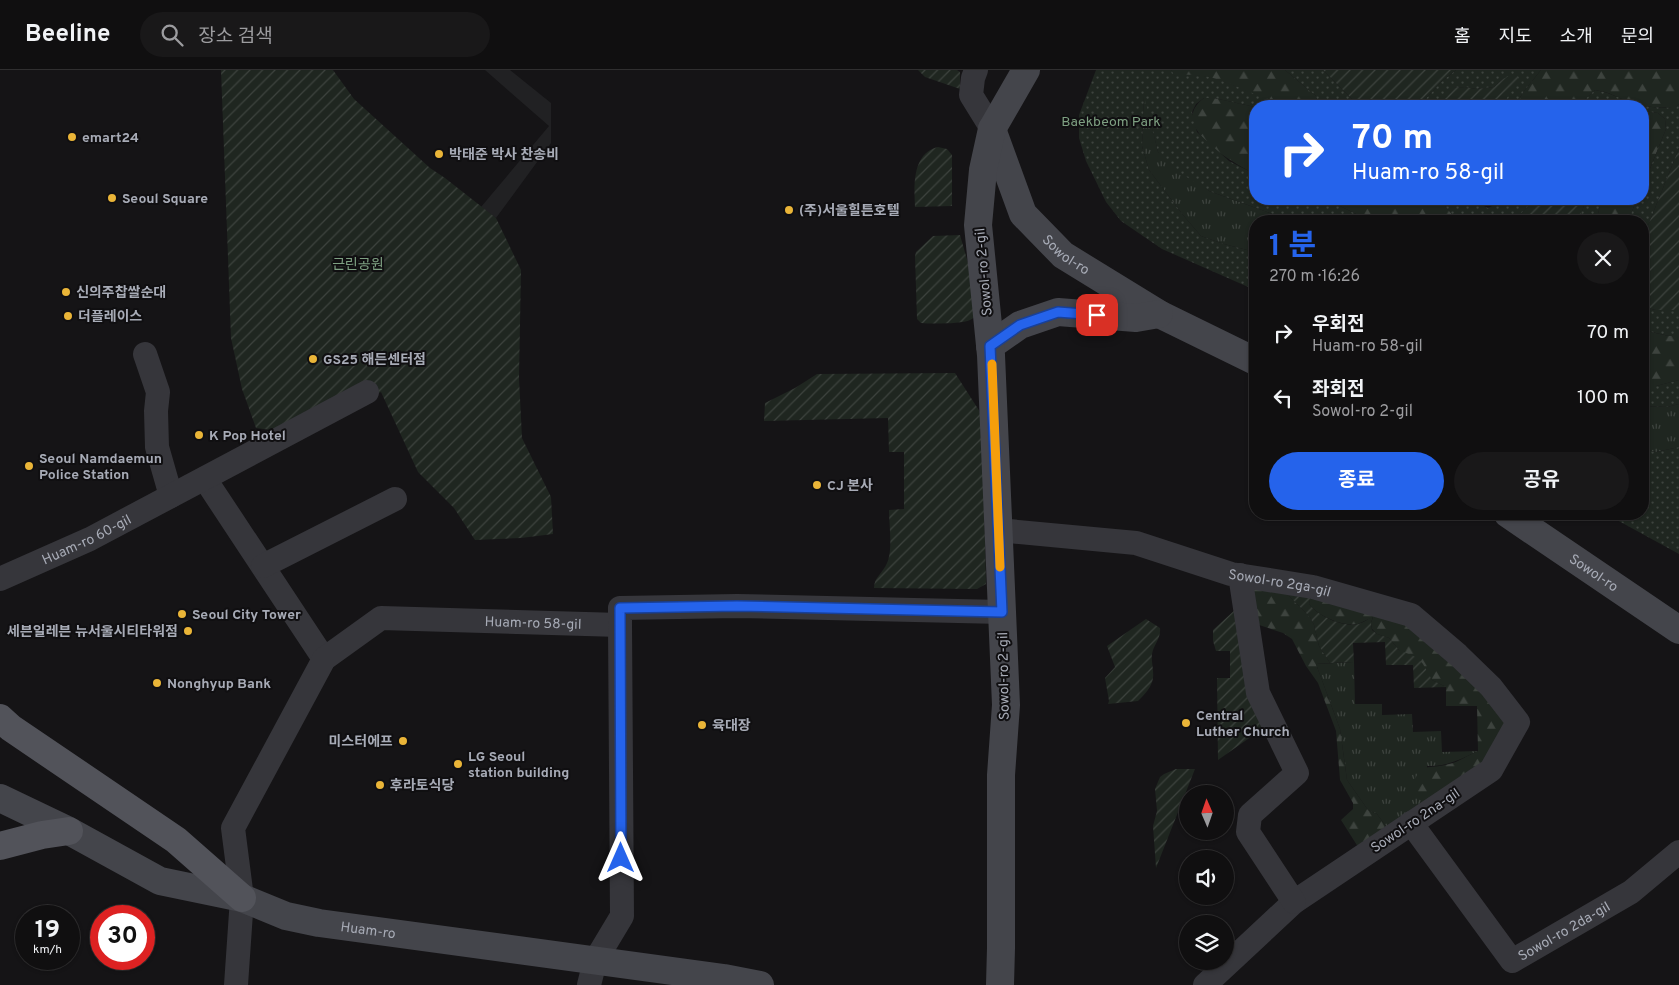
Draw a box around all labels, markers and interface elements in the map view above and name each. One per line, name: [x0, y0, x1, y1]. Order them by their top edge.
search box: [140, 12, 490, 57]
text: Beeline: [25, 20, 110, 50]
icon: search: [158, 21, 186, 49]
text: 장소 검색: [198, 25, 273, 49]
text: 홈: [1454, 26, 1471, 49]
text: 지도: [1499, 26, 1532, 49]
text: 소개: [1560, 26, 1593, 49]
text: 문의: [1621, 26, 1654, 49]
park label: Baekbeom Park: [1061, 114, 1161, 131]
text: 70 m: [1352, 117, 1433, 161]
icon: right: [1269, 120, 1334, 185]
place label: emart24: [82, 130, 139, 147]
marker: emart24: [66, 131, 78, 143]
place label: 박태준 박사 찬송비: [449, 146, 559, 164]
marker: 박태준 박사 찬송비: [433, 148, 445, 160]
text: Huam-ro 58-gil: [1352, 160, 1504, 187]
place label: Seoul Square: [122, 191, 208, 208]
marker: Seoul Square: [106, 192, 118, 204]
place label: (주)서울힐튼호텔: [799, 202, 900, 220]
marker: (주)서울힐튼호텔: [783, 204, 795, 216]
street label: Sowol-ro 2-gil: [972, 227, 997, 317]
text: 1 분: [1269, 229, 1316, 266]
street label: Sowol-ro: [1038, 232, 1092, 279]
button: close: [1577, 232, 1629, 284]
park label: 근린공원: [332, 257, 384, 274]
text: 270 m · 16:26: [1269, 267, 1360, 287]
place label: 신의주찹쌀순대: [76, 285, 166, 302]
marker: 신의주찹쌀순대: [60, 286, 72, 298]
pin: [1076, 294, 1118, 336]
icon: arrive: [1083, 301, 1111, 329]
place label: 더플레이스: [78, 309, 143, 326]
marker: 더플레이스: [62, 310, 74, 322]
text: 우회전: [1312, 313, 1364, 337]
icon: right: [1269, 319, 1297, 347]
text: 70 m: [1587, 321, 1629, 345]
text: Huam-ro 58-gil: [1312, 337, 1423, 357]
place label: GS25 해든센터점: [323, 352, 426, 369]
marker: GS25 해든센터점: [307, 353, 319, 365]
text: 좌회전: [1312, 378, 1364, 402]
icon: left: [1269, 384, 1297, 412]
text: 100 m: [1577, 386, 1629, 410]
text: Sowol-ro 2-gil: [1312, 402, 1413, 422]
place label: K Pop Hotel: [209, 428, 286, 445]
marker: K Pop Hotel: [193, 429, 205, 441]
place label: Seoul Namdaemun Police Station: [39, 451, 162, 484]
button: 종료: [1269, 452, 1444, 510]
button: 공유: [1454, 452, 1629, 510]
marker: Seoul Namdaemun Police Station: [23, 460, 35, 472]
place label: CJ 본사: [827, 478, 873, 495]
marker: CJ 본사: [811, 479, 823, 491]
street label: Huam-ro 60-gil: [40, 512, 135, 569]
street label: Sowol-ro: [1565, 551, 1621, 596]
street label: Sowol-ro 2ga-gil: [1227, 567, 1332, 602]
place label: Seoul City Tower: [192, 607, 301, 624]
marker: Seoul City Tower: [176, 608, 188, 620]
street label: Huam-ro 58-gil: [484, 614, 582, 634]
place label: 세븐일레븐 뉴서울시티타워점: [7, 624, 178, 641]
marker: 세븐일레븐 뉴서울시티타워점: [182, 625, 194, 637]
street label: Sowol-ro 2-gil: [995, 632, 1014, 720]
place label: Nonghyup Bank: [167, 676, 271, 693]
marker: Nonghyup Bank: [151, 677, 163, 689]
place label: Central Luther Church: [1196, 708, 1290, 741]
marker: Central Luther Church: [1180, 717, 1192, 729]
place label: 육대장: [712, 718, 751, 735]
marker: 육대장: [696, 719, 708, 731]
place label: 미스터에프: [329, 734, 393, 751]
marker: 미스터에프: [397, 735, 409, 747]
place label: LG Seoul station building: [468, 749, 569, 782]
marker: LG Seoul station building: [452, 758, 464, 770]
place label: 후라토식당: [390, 778, 455, 795]
marker: 후라토식당: [374, 779, 386, 791]
north arrow: [1179, 785, 1234, 840]
map controls: [1179, 785, 1234, 970]
street label: Sowol-ro 2na-gil: [1368, 785, 1464, 857]
position arrow: [594, 831, 646, 883]
button: sound: [1179, 850, 1234, 905]
street label: Sowol-ro 2da-gil: [1516, 899, 1614, 966]
speed limit sign: 30: [90, 905, 155, 970]
text: 19: [35, 915, 60, 947]
button: layers: [1179, 915, 1234, 970]
street label: Huam-ro: [339, 919, 397, 943]
text: km/h: [33, 942, 62, 958]

